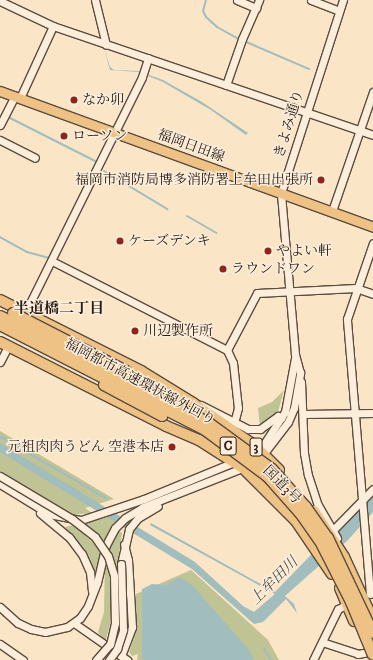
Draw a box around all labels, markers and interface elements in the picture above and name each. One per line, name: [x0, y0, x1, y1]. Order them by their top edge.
street label: きよみ通り: [271, 88, 307, 160]
place label: なか卯: [82, 92, 124, 108]
marker: なか卯: [69, 95, 79, 105]
street label: 福岡日田線: [155, 126, 227, 166]
place label: ローソン: [72, 128, 128, 144]
marker: ローソン: [59, 131, 69, 141]
place label: 福岡市消防局博多消防署上牟田出張所: [75, 172, 313, 188]
marker: 福岡市消防局博多消防署上牟田出張所: [316, 175, 326, 185]
place label: ケーズデンキ: [128, 233, 212, 249]
marker: ケーズデンキ: [115, 236, 125, 246]
place label: やよい軒: [276, 243, 332, 259]
marker: やよい軒: [263, 246, 273, 256]
place label: ラウンドワン: [231, 261, 315, 277]
marker: ラウンドワン: [218, 264, 228, 274]
district label: 半道橋二丁目: [14, 300, 104, 318]
place label: 川辺製作所: [143, 323, 213, 339]
marker: 川辺製作所: [130, 326, 140, 336]
street label: 福岡都市高速環状線外回り: [62, 335, 218, 429]
road number: C: [219, 435, 237, 457]
road number: 3: [249, 436, 263, 458]
place label: 元祖肉肉うどん 空港本店: [7, 439, 164, 455]
marker: 元祖肉肉うどん 空港本店: [167, 442, 177, 452]
street label: 国道3号: [259, 462, 305, 508]
water label: 上牟田川: [246, 553, 302, 609]

